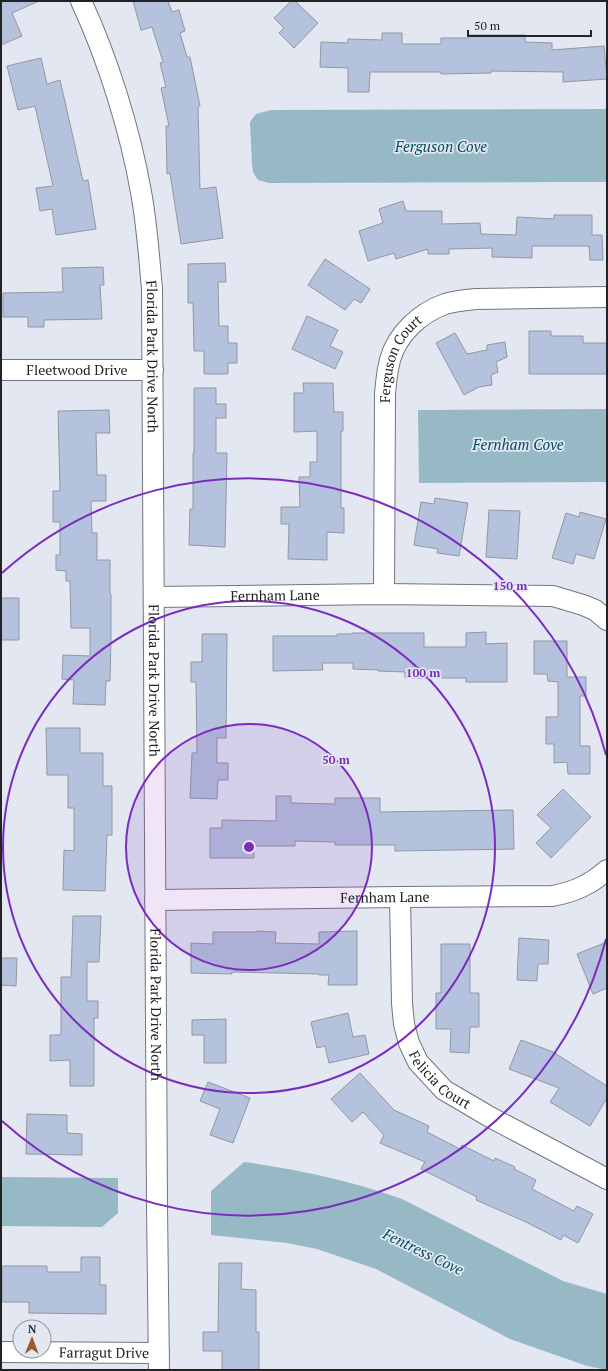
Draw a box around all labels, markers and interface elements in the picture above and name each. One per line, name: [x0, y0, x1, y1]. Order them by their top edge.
scale bar: [468, 12, 591, 38]
text: 50 m: [474, 18, 501, 33]
water label: Ferguson Cove: [394, 136, 487, 156]
street label: Florida Park Drive North: [142, 280, 163, 433]
street label: Ferguson Court: [375, 309, 426, 403]
street label: Fleetwood Drive: [26, 360, 128, 379]
water label: Fernham Cove: [472, 434, 564, 454]
text: 150 m: [493, 578, 527, 593]
street label: Fernham Lane: [230, 585, 320, 605]
street label: Florida Park Drive North: [145, 604, 165, 757]
text: 100 m: [406, 665, 440, 680]
text: 50 m: [322, 752, 350, 767]
centre of rings: [242, 840, 256, 854]
street label: Fernham Lane: [340, 887, 430, 907]
street label: Florida Park Drive North: [146, 928, 166, 1081]
street label: Felicia Court: [405, 1047, 475, 1113]
water label: Fentress Cove: [379, 1223, 467, 1279]
north arrow: [12, 1319, 52, 1359]
text: N: [28, 1322, 37, 1336]
street label: Farragut Drive: [59, 1342, 149, 1362]

